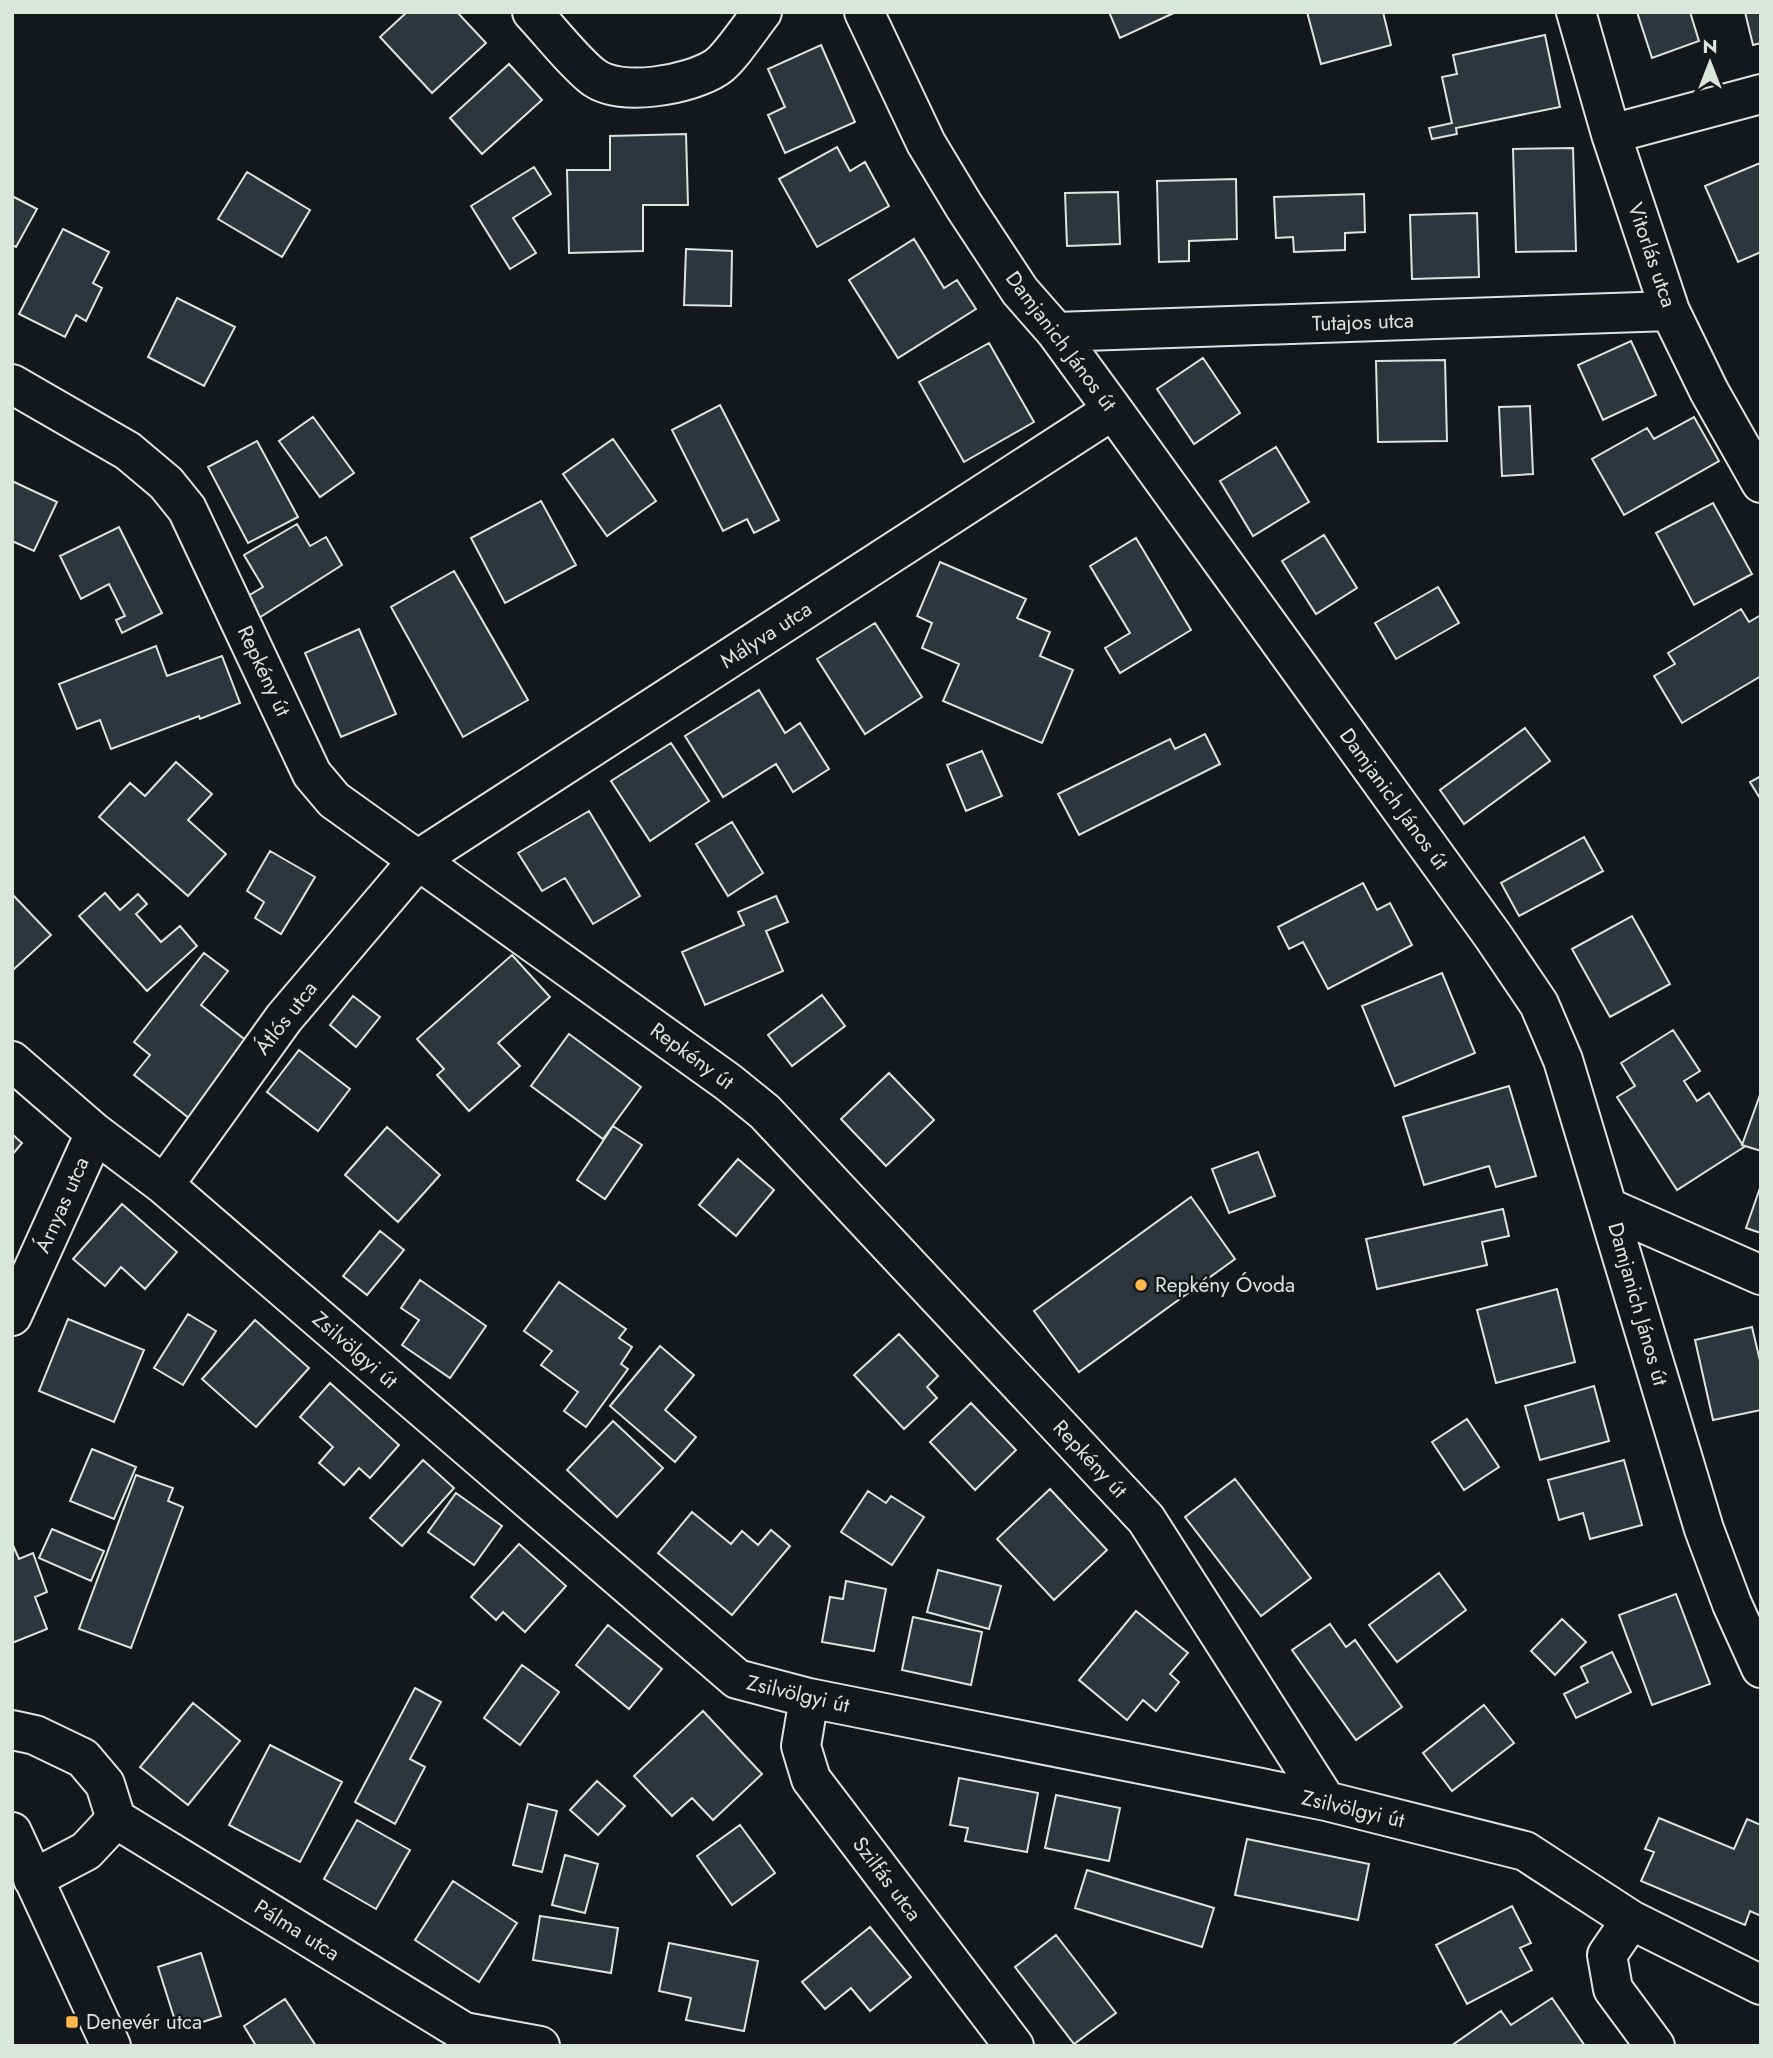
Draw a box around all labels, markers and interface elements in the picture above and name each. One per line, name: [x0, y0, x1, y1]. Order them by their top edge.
north arrow: [1675, 28, 1745, 98]
text: N: [1702, 33, 1718, 60]
street label: Vitorlás utca: [1620, 199, 1684, 311]
street label: Damjanich János út: [998, 265, 1124, 417]
street label: Tutajos utca: [1312, 305, 1414, 339]
street label: Mályva utca: [714, 594, 818, 676]
street label: Repkény út: [230, 621, 298, 721]
street label: Damjanich János út: [1332, 722, 1456, 876]
street label: Átlós utca: [248, 975, 324, 1061]
street label: Repkény út: [644, 1015, 740, 1097]
street label: Árnyas utca: [27, 1152, 97, 1258]
street label: Damjanich János út: [1600, 1219, 1676, 1389]
place label: Repkény Óvoda: [1155, 1270, 1295, 1300]
marker: Repkény Óvoda: [1133, 1277, 1149, 1293]
street label: Zsilvölgyi út: [306, 1304, 404, 1396]
street label: Repkény út: [1046, 1413, 1134, 1505]
street label: Zsilvölgyi út: [744, 1668, 852, 1720]
street label: Zsilvölgyi út: [1299, 1783, 1407, 1835]
street label: Szilfás utca: [845, 1831, 929, 1927]
street label: Pálma utca: [249, 1892, 345, 1968]
place label: Denevér utca: [86, 2007, 202, 2037]
marker: Denevér utca: [64, 2014, 80, 2030]

